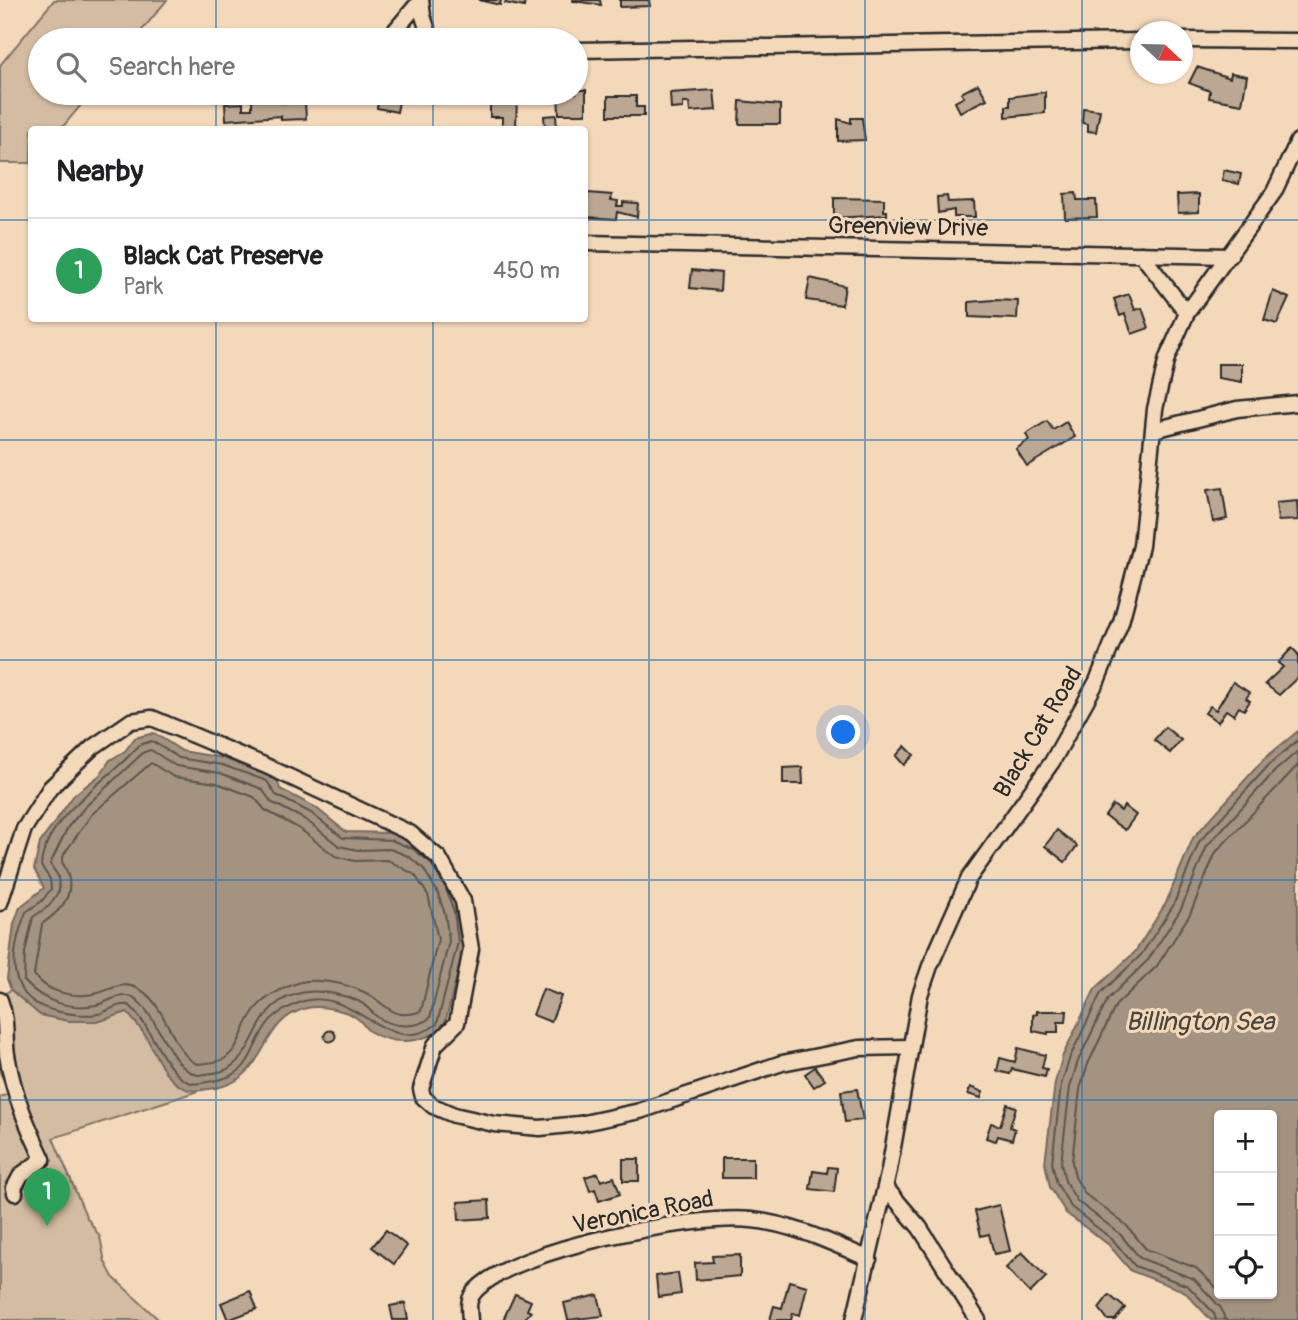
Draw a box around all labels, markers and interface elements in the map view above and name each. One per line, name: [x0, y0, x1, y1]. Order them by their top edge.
north arrow: [1130, 21, 1193, 84]
search box: [28, 28, 588, 105]
icon: search: [52, 48, 90, 86]
text: Search here: [108, 51, 235, 83]
text: Nearby: [56, 153, 143, 190]
street label: Greenview Drive: [828, 211, 989, 243]
text: Black Cat Preserve: [123, 240, 323, 272]
text: 1: [75, 256, 84, 285]
text: 450 m: [493, 256, 560, 285]
text: Park: [123, 272, 163, 301]
street label: Black Cat Road: [988, 661, 1088, 803]
your location: [826, 715, 860, 749]
water label: Billington Sea: [1126, 1006, 1276, 1038]
map controls: [1214, 1110, 1277, 1299]
button: +: [1214, 1110, 1277, 1173]
pin: 1: [24, 1168, 70, 1226]
button: −: [1214, 1173, 1277, 1236]
street label: Veronica Road: [570, 1184, 716, 1240]
button: locate: [1214, 1236, 1277, 1299]

